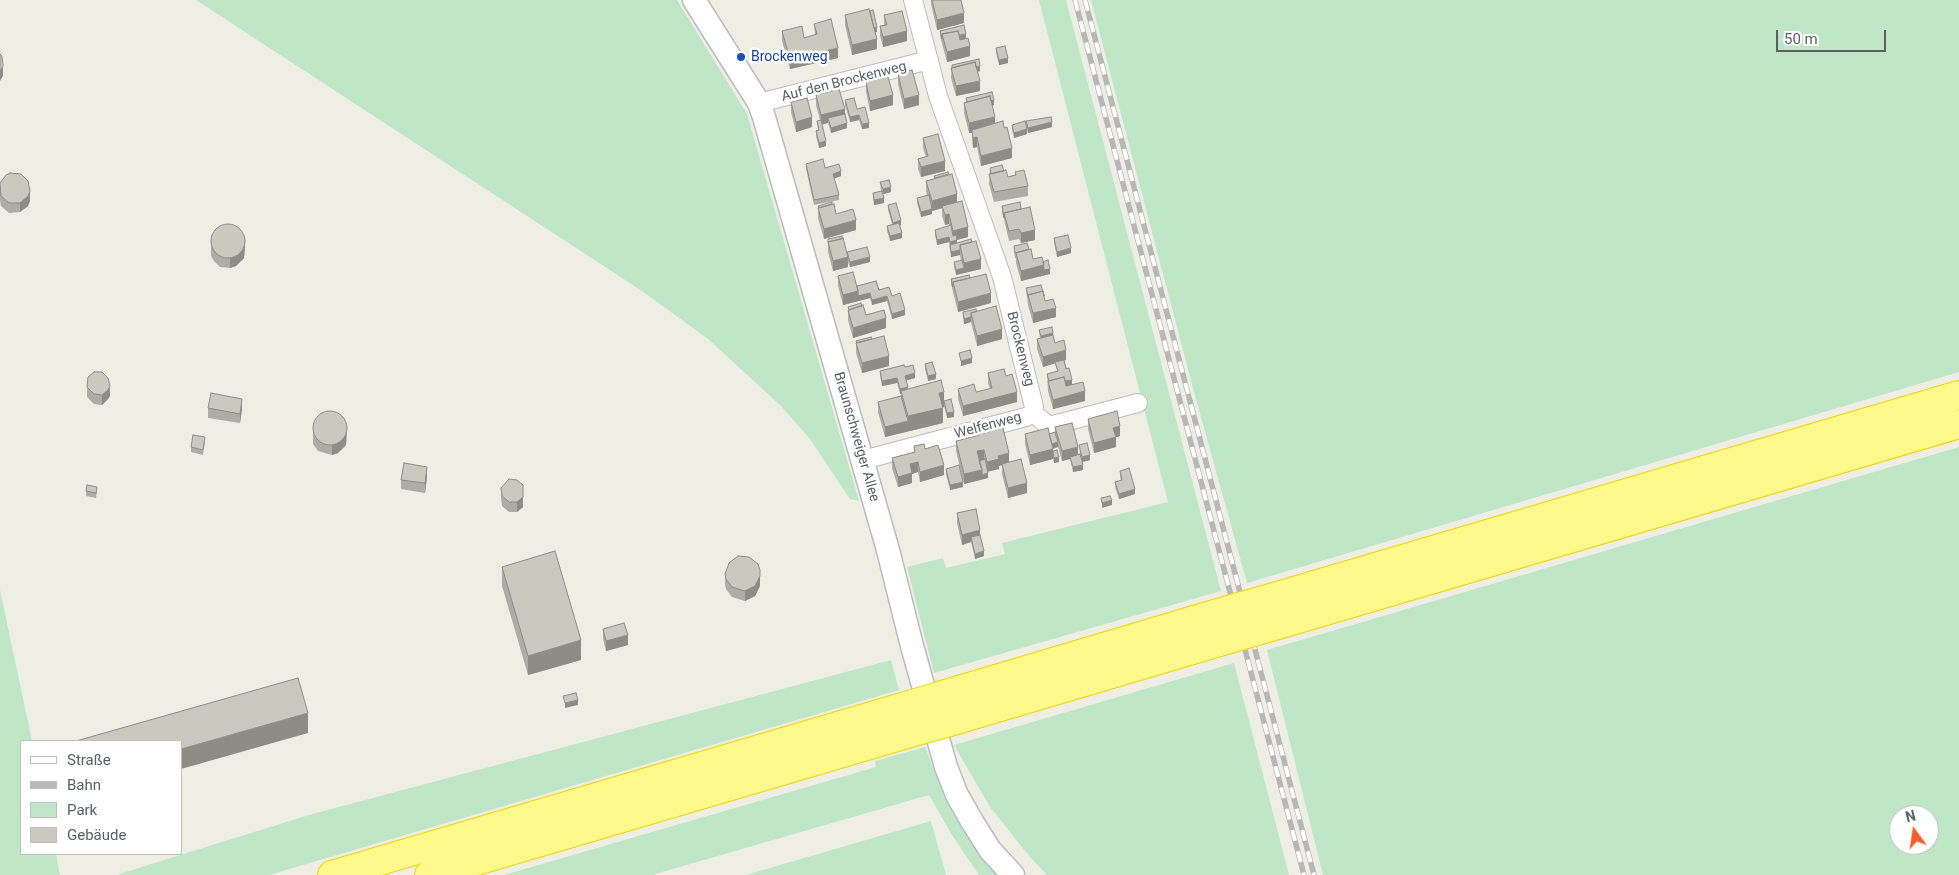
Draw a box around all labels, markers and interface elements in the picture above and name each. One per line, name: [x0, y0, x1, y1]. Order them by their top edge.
scale bar: [1779, 20, 1889, 52]
text: 50 m: [1784, 30, 1818, 48]
place label: Brockenweg: [751, 49, 828, 65]
marker: Brockenweg: [735, 51, 747, 63]
street label: Auf den Brockenweg: [780, 58, 908, 106]
street label: Brockenweg: [1003, 310, 1037, 388]
street label: Braunschweiger Allee: [829, 370, 883, 504]
street label: Welfenweg: [953, 409, 1023, 443]
legend: [20, 740, 182, 855]
text: Straße: [67, 751, 111, 769]
text: Bahn: [67, 776, 101, 794]
text: Park: [67, 801, 97, 819]
north arrow: [1889, 805, 1939, 855]
text: N: [1904, 807, 1917, 825]
text: Gebäude: [67, 826, 126, 844]

